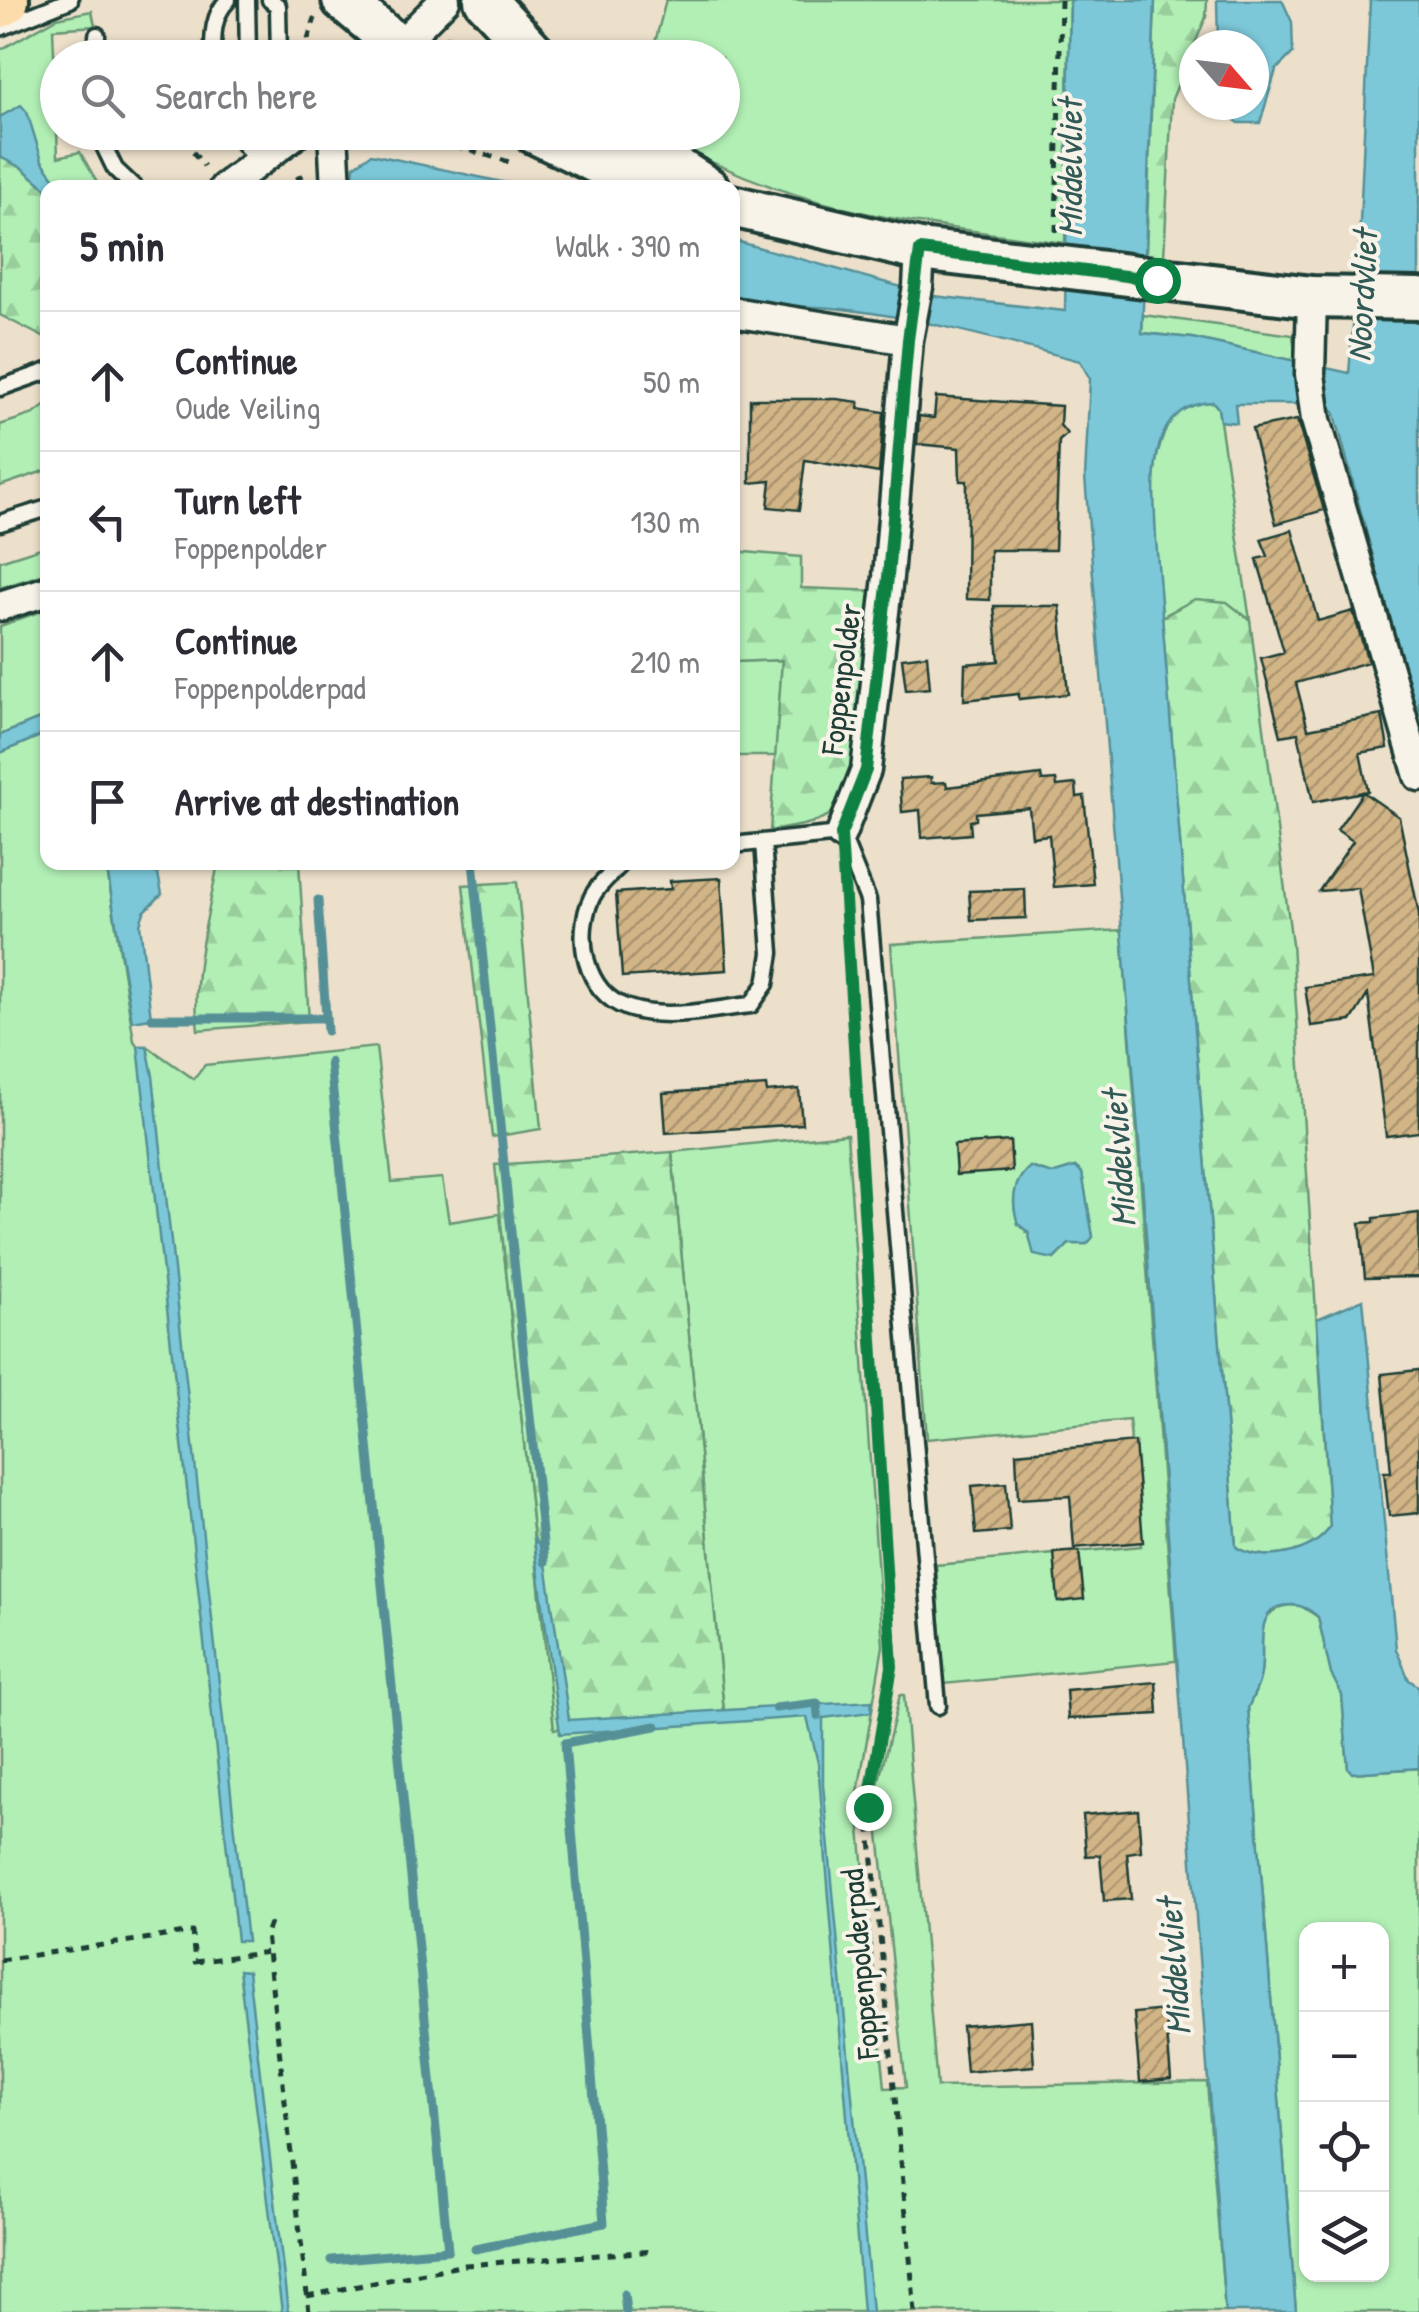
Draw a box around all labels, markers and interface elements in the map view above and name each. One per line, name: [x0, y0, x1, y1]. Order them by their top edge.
north arrow: [1179, 30, 1269, 120]
search box: [40, 40, 740, 150]
icon: search: [75, 68, 130, 123]
text: Search here: [155, 69, 317, 121]
water label: Middelvliet: [1046, 95, 1093, 236]
text: 5 min: [80, 217, 164, 274]
text: Walk · 390 m: [555, 224, 700, 267]
water label: Noordvliet: [1335, 224, 1389, 363]
route start: [1135, 258, 1181, 304]
text: Continue: [175, 334, 297, 386]
icon: ahead: [80, 354, 135, 409]
text: 50 m: [643, 360, 700, 403]
text: Oude Veiling: [175, 386, 320, 429]
text: Turn left: [175, 474, 300, 526]
icon: left: [80, 494, 135, 549]
text: 130 m: [631, 500, 700, 543]
text: Foppenpolder: [175, 526, 327, 569]
street label: Foppenpolder: [810, 601, 871, 758]
text: Continue: [175, 614, 297, 666]
icon: ahead: [80, 634, 135, 689]
text: 210 m: [630, 640, 700, 683]
text: Foppenpolderpad: [175, 666, 366, 709]
icon: arrive: [80, 774, 135, 829]
text: Arrive at destination: [175, 775, 459, 827]
water label: Middelvliet: [1090, 1084, 1147, 1229]
route end: [846, 1785, 892, 1831]
street label: Foppenpolderpad: [830, 1867, 889, 2062]
water label: Middelvliet: [1145, 1892, 1202, 2037]
map controls: [1299, 1922, 1389, 2282]
button: +: [1299, 1922, 1389, 2012]
button: −: [1299, 2012, 1389, 2102]
button: locate: [1299, 2102, 1389, 2192]
button: layers: [1299, 2192, 1389, 2282]

